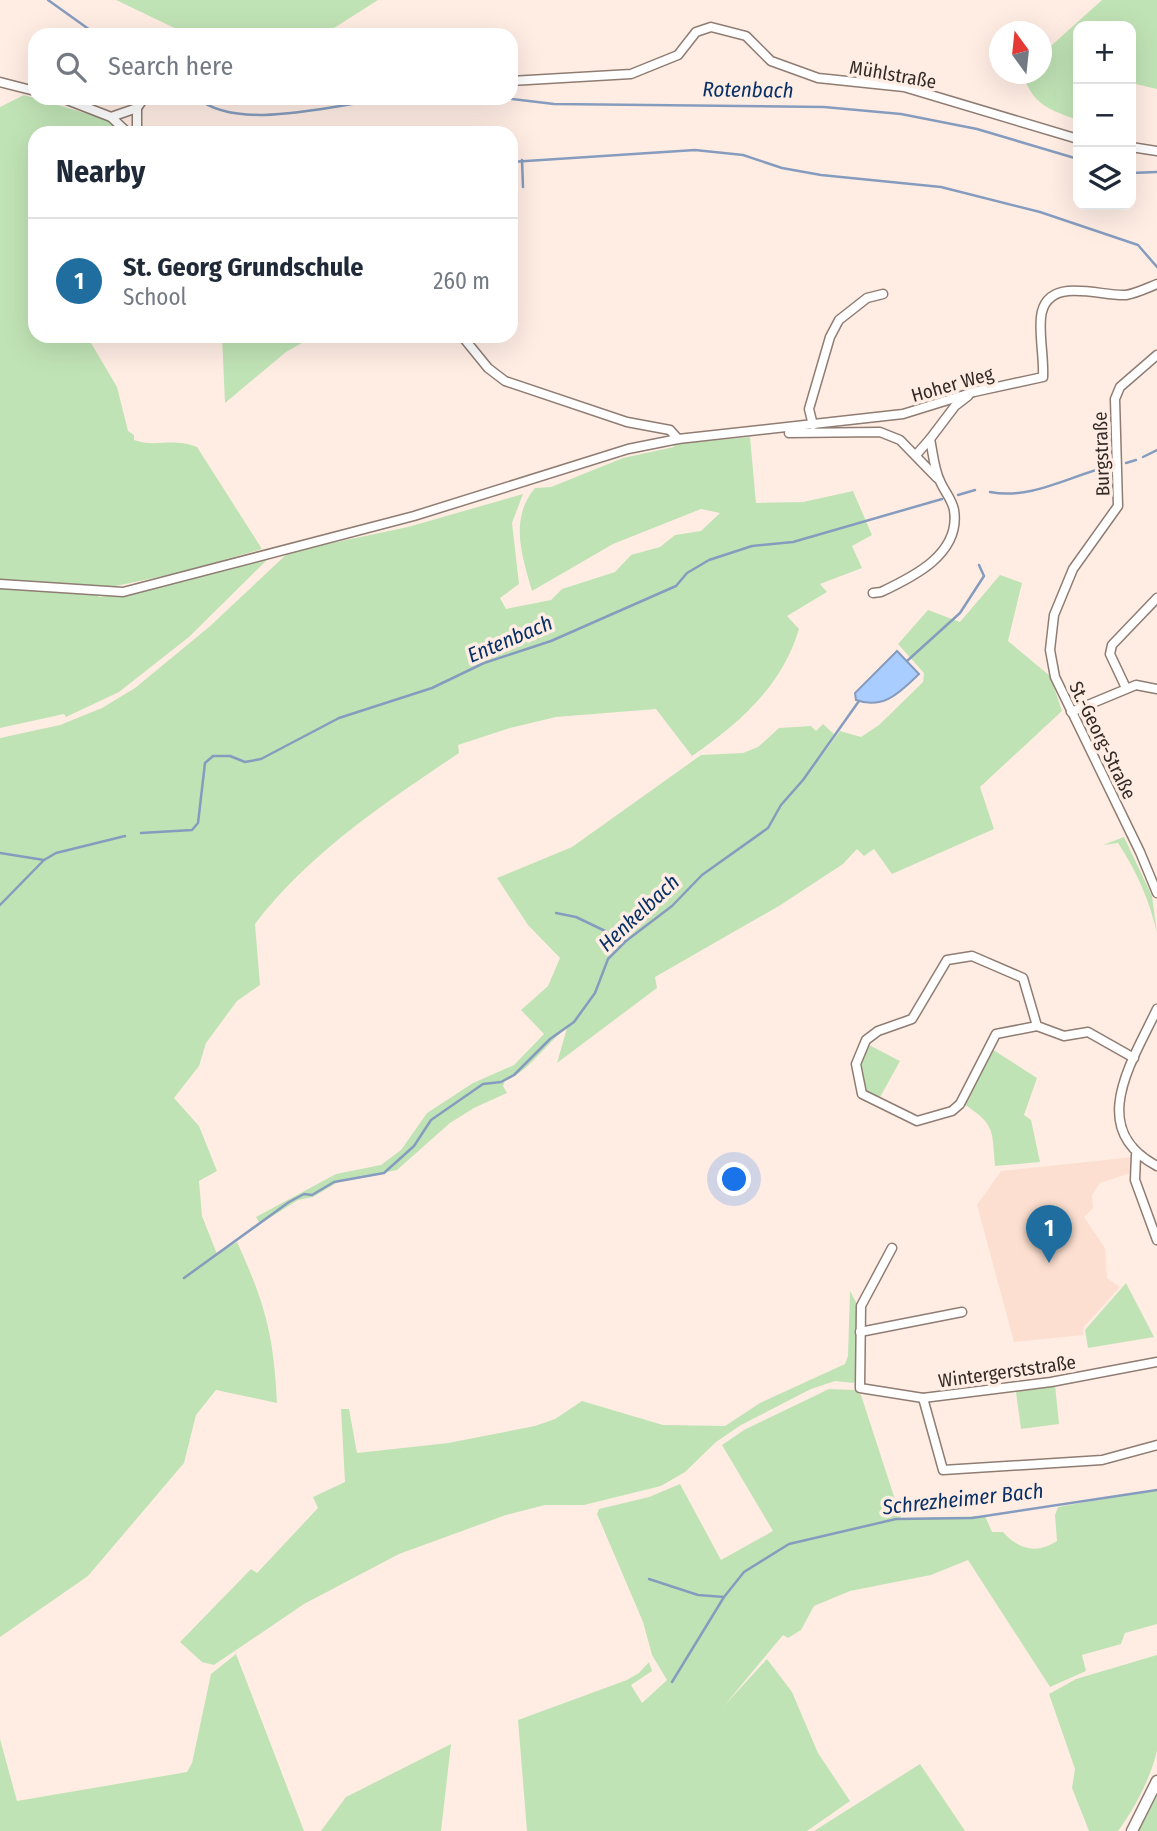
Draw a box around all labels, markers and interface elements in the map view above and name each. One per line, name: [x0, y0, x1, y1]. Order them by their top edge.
north arrow: [989, 21, 1052, 84]
map controls: [1073, 21, 1136, 210]
button: +: [1073, 21, 1136, 84]
search box: [28, 28, 518, 105]
icon: search: [52, 48, 90, 86]
text: Search here: [108, 51, 233, 82]
street label: Mühlstraße: [848, 56, 938, 93]
water label: Rotenbach: [702, 76, 794, 104]
button: −: [1073, 84, 1136, 147]
button: layers: [1073, 147, 1136, 210]
text: Nearby: [56, 154, 145, 190]
text: St. Georg Grundschule: [123, 252, 363, 283]
text: 1: [74, 267, 84, 295]
text: 260 m: [433, 267, 490, 295]
text: School: [123, 283, 187, 311]
street label: Hoher Weg: [908, 362, 996, 407]
street label: Burgstraße: [1089, 411, 1114, 497]
water label: Entenbach: [463, 609, 557, 669]
street label: St.-Georg-Straße: [1064, 678, 1141, 803]
water label: Henkelbach: [593, 869, 685, 957]
your location: [717, 1162, 751, 1196]
pin: 1: [1026, 1205, 1072, 1263]
street label: Wintergerststraße: [937, 1350, 1077, 1393]
water label: Schrezheimer Bach: [880, 1478, 1045, 1520]

